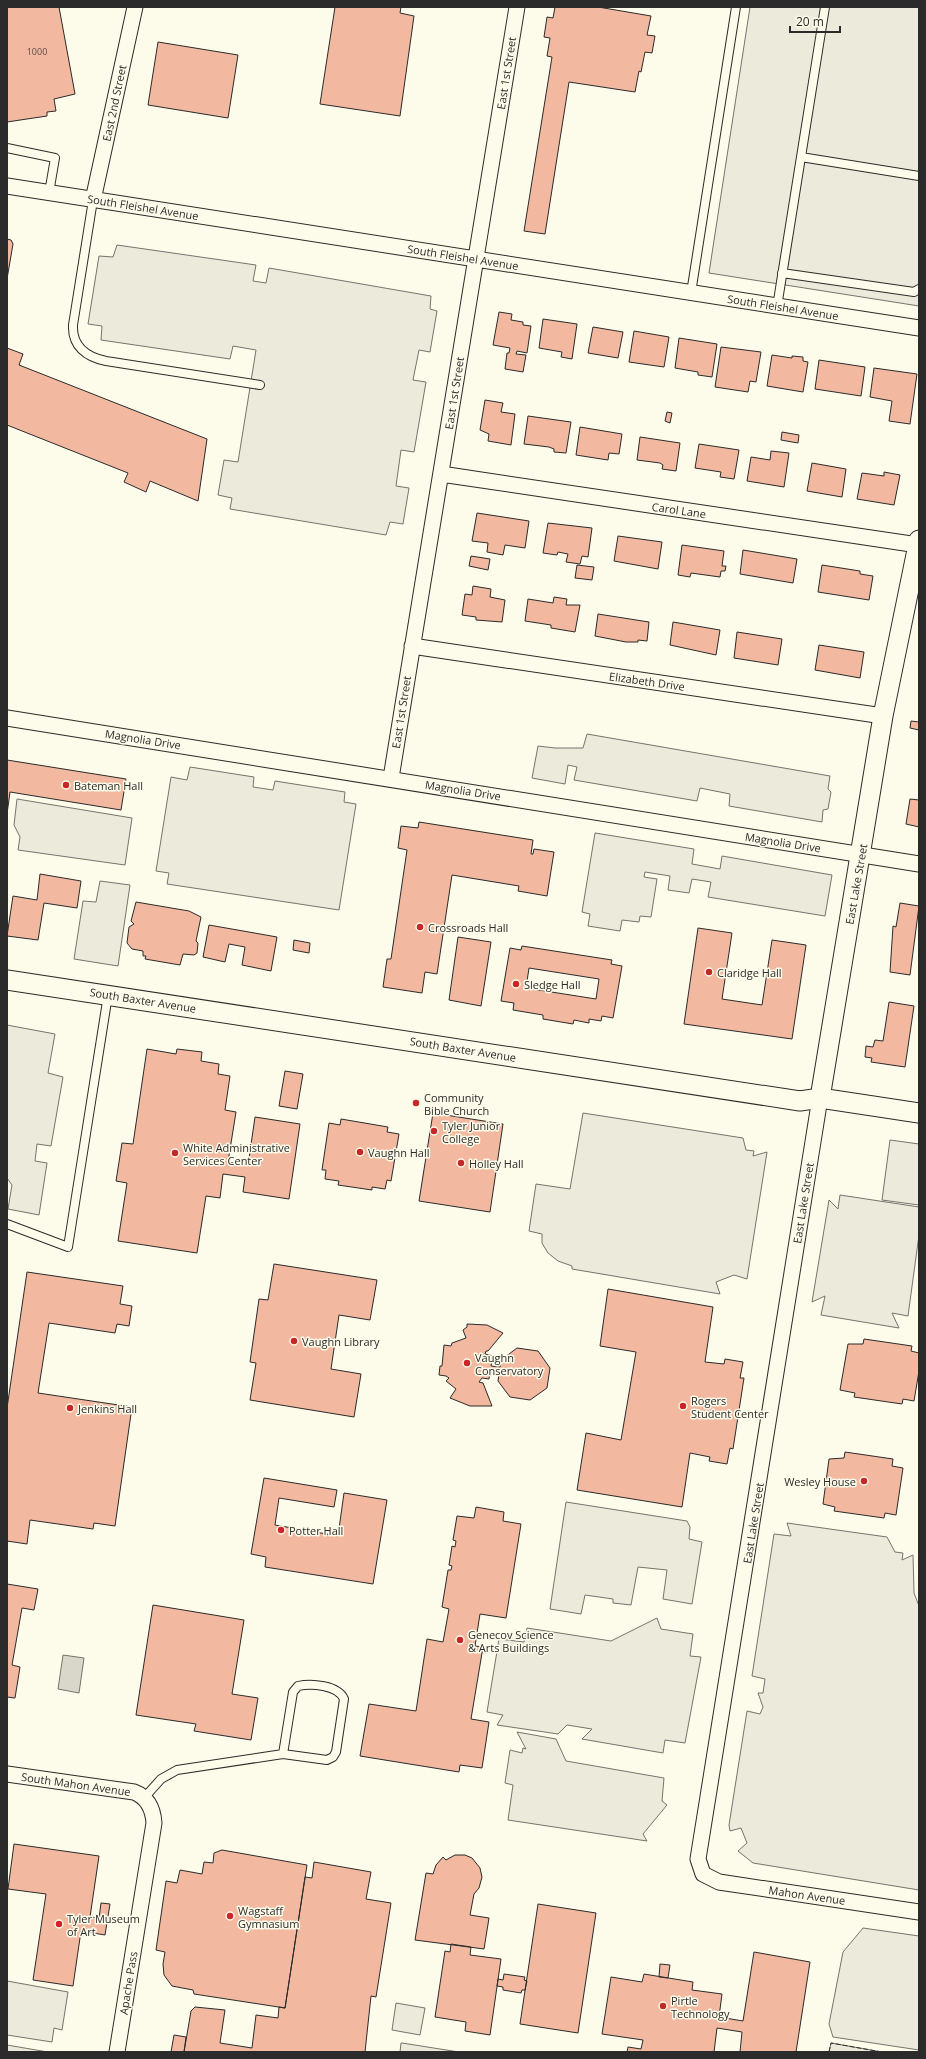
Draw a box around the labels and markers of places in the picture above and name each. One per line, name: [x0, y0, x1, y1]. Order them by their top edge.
place label: Bateman Hall: [74, 778, 143, 793]
marker: Bateman Hall: [61, 780, 71, 790]
place label: Crossroads Hall: [428, 920, 508, 935]
marker: Crossroads Hall: [415, 922, 425, 932]
place label: Claridge Hall: [717, 965, 782, 980]
marker: Claridge Hall: [704, 967, 714, 977]
place label: Sledge Hall: [524, 977, 581, 992]
marker: Sledge Hall: [511, 979, 521, 989]
place label: Community Bible Church: [424, 1090, 489, 1118]
marker: Community Bible Church: [411, 1098, 421, 1108]
place label: Tyler Junior College: [442, 1118, 501, 1146]
marker: Tyler Junior College: [429, 1126, 439, 1136]
place label: White Administrative Services Center: [183, 1140, 290, 1168]
place label: Vaughn Hall: [368, 1145, 430, 1160]
marker: Vaughn Hall: [355, 1147, 365, 1157]
marker: White Administrative Services Center: [170, 1148, 180, 1158]
place label: Holley Hall: [469, 1156, 524, 1171]
marker: Holley Hall: [456, 1158, 466, 1168]
place label: Vaughn Library: [302, 1334, 380, 1349]
marker: Vaughn Library: [289, 1336, 299, 1346]
place label: Vaughn Conservatory: [475, 1350, 544, 1378]
marker: Vaughn Conservatory: [462, 1358, 472, 1368]
place label: Rogers Student Center: [691, 1393, 769, 1421]
place label: Jenkins Hall: [77, 1401, 137, 1416]
marker: Rogers Student Center: [678, 1401, 688, 1411]
marker: Jenkins Hall: [65, 1403, 75, 1413]
place label: Wesley House: [784, 1474, 856, 1489]
marker: Wesley House: [859, 1476, 869, 1486]
place label: Potter Hall: [289, 1523, 343, 1538]
marker: Potter Hall: [276, 1525, 286, 1535]
place label: Genecov Science & Arts Buildings: [468, 1627, 554, 1655]
marker: Genecov Science & Arts Buildings: [455, 1635, 465, 1645]
place label: Wagstaff Gymnasium: [238, 1903, 300, 1931]
place label: Tyler Museum of Art: [67, 1911, 140, 1939]
marker: Wagstaff Gymnasium: [225, 1911, 235, 1921]
marker: Tyler Museum of Art: [54, 1919, 64, 1929]
place label: Pirtle Technology: [671, 1993, 730, 2021]
marker: Pirtle Technology: [658, 2001, 668, 2011]

